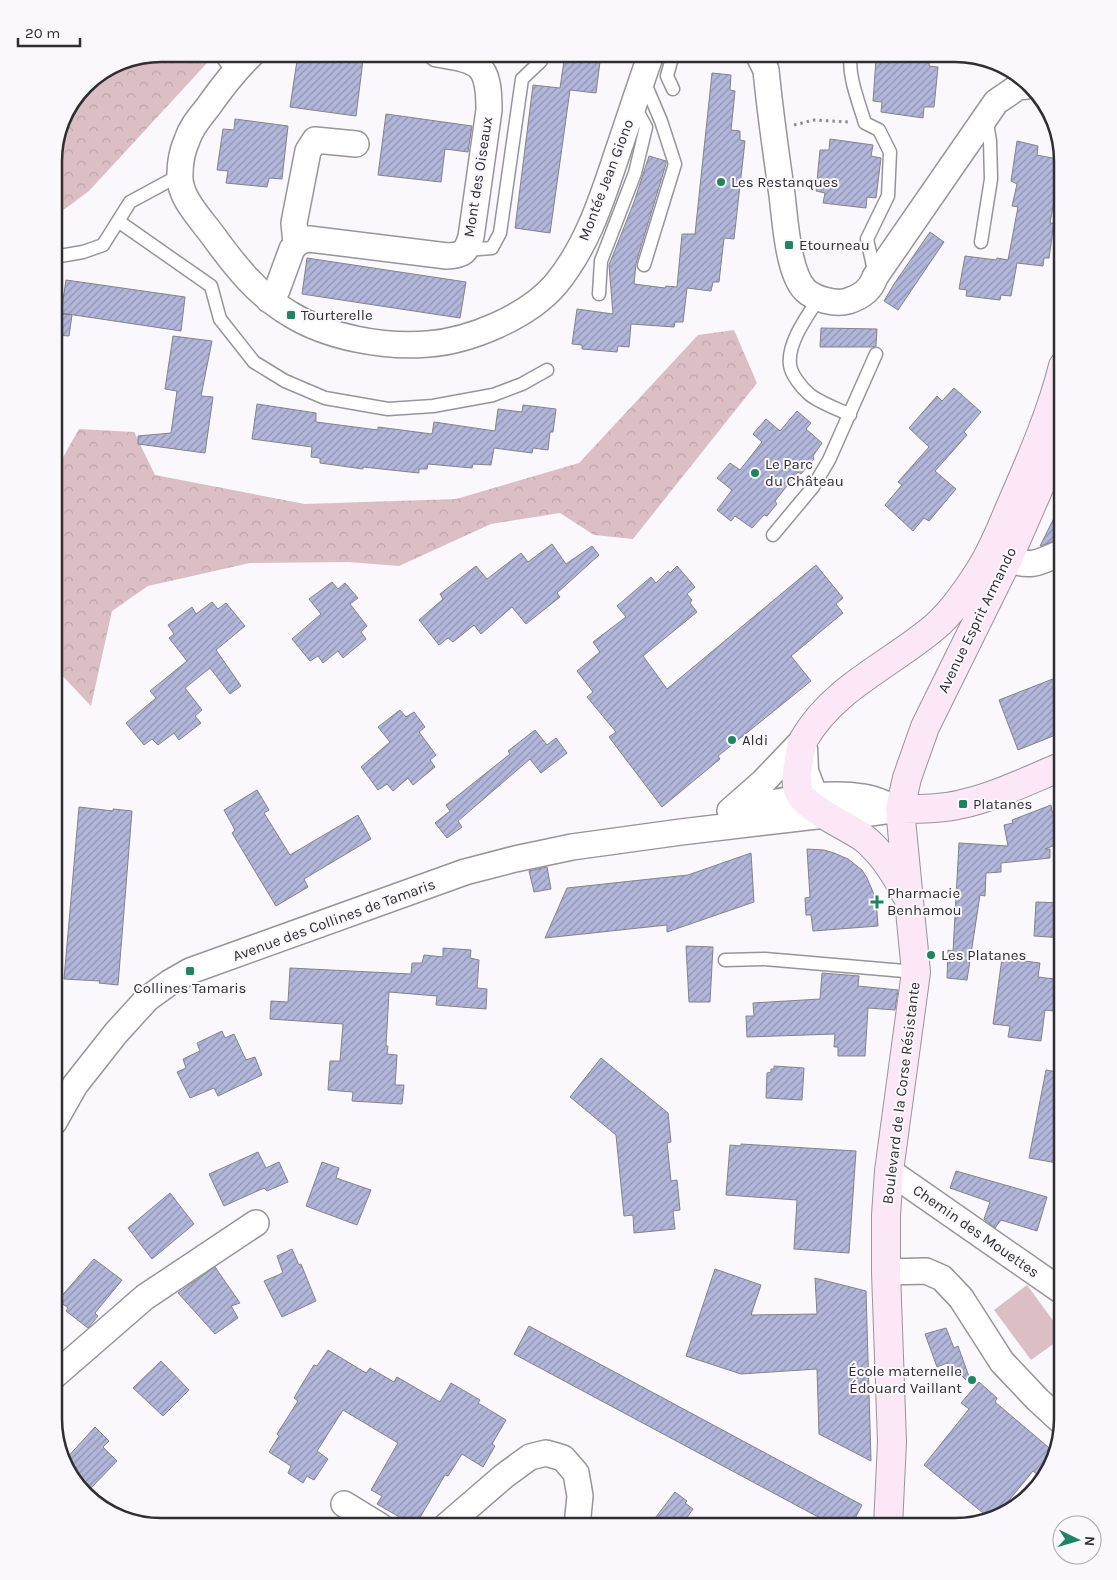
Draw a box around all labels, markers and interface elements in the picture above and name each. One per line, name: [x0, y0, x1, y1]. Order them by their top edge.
scale bar: [18, 15, 80, 47]
text: 20 m: [25, 24, 60, 42]
street label: Mont des Oiseaux: [460, 115, 496, 239]
street label: Montée Jean Giono: [575, 117, 637, 243]
place label: Les Restanques: [731, 173, 838, 191]
marker: Les Restanques: [715, 176, 727, 188]
place label: Etourneau: [799, 236, 870, 254]
marker: Etourneau: [783, 239, 795, 251]
place label: Tourterelle: [301, 306, 373, 324]
marker: Tourterelle: [285, 309, 297, 321]
place label: Le Parc du Château: [765, 455, 844, 490]
marker: Le Parc du Château: [749, 467, 761, 479]
street label: Avenue Esprit Armando: [934, 544, 1020, 696]
place label: Aldi: [742, 731, 768, 749]
marker: Aldi: [726, 734, 738, 746]
place label: Platanes: [973, 795, 1032, 813]
marker: Platanes: [957, 798, 969, 810]
street label: Avenue des Collines de Tamaris: [230, 875, 438, 965]
place label: Pharmacie Benhamou: [887, 884, 962, 919]
marker: Pharmacie Benhamou: [871, 896, 883, 908]
place label: Les Platanes: [941, 946, 1026, 964]
marker: Les Platanes: [925, 949, 937, 961]
marker: Collines Tamaris: [184, 965, 196, 977]
place label: Collines Tamaris: [134, 979, 247, 997]
street label: Boulevard de la Corse Résistante: [878, 981, 924, 1205]
street label: Chemin des Mouettes: [910, 1181, 1042, 1281]
place label: École maternelle Édouard Vaillant: [848, 1362, 962, 1397]
marker: École maternelle Édouard Vaillant: [966, 1374, 978, 1386]
north arrow: [1052, 1515, 1102, 1565]
text: N: [1081, 1535, 1098, 1547]

